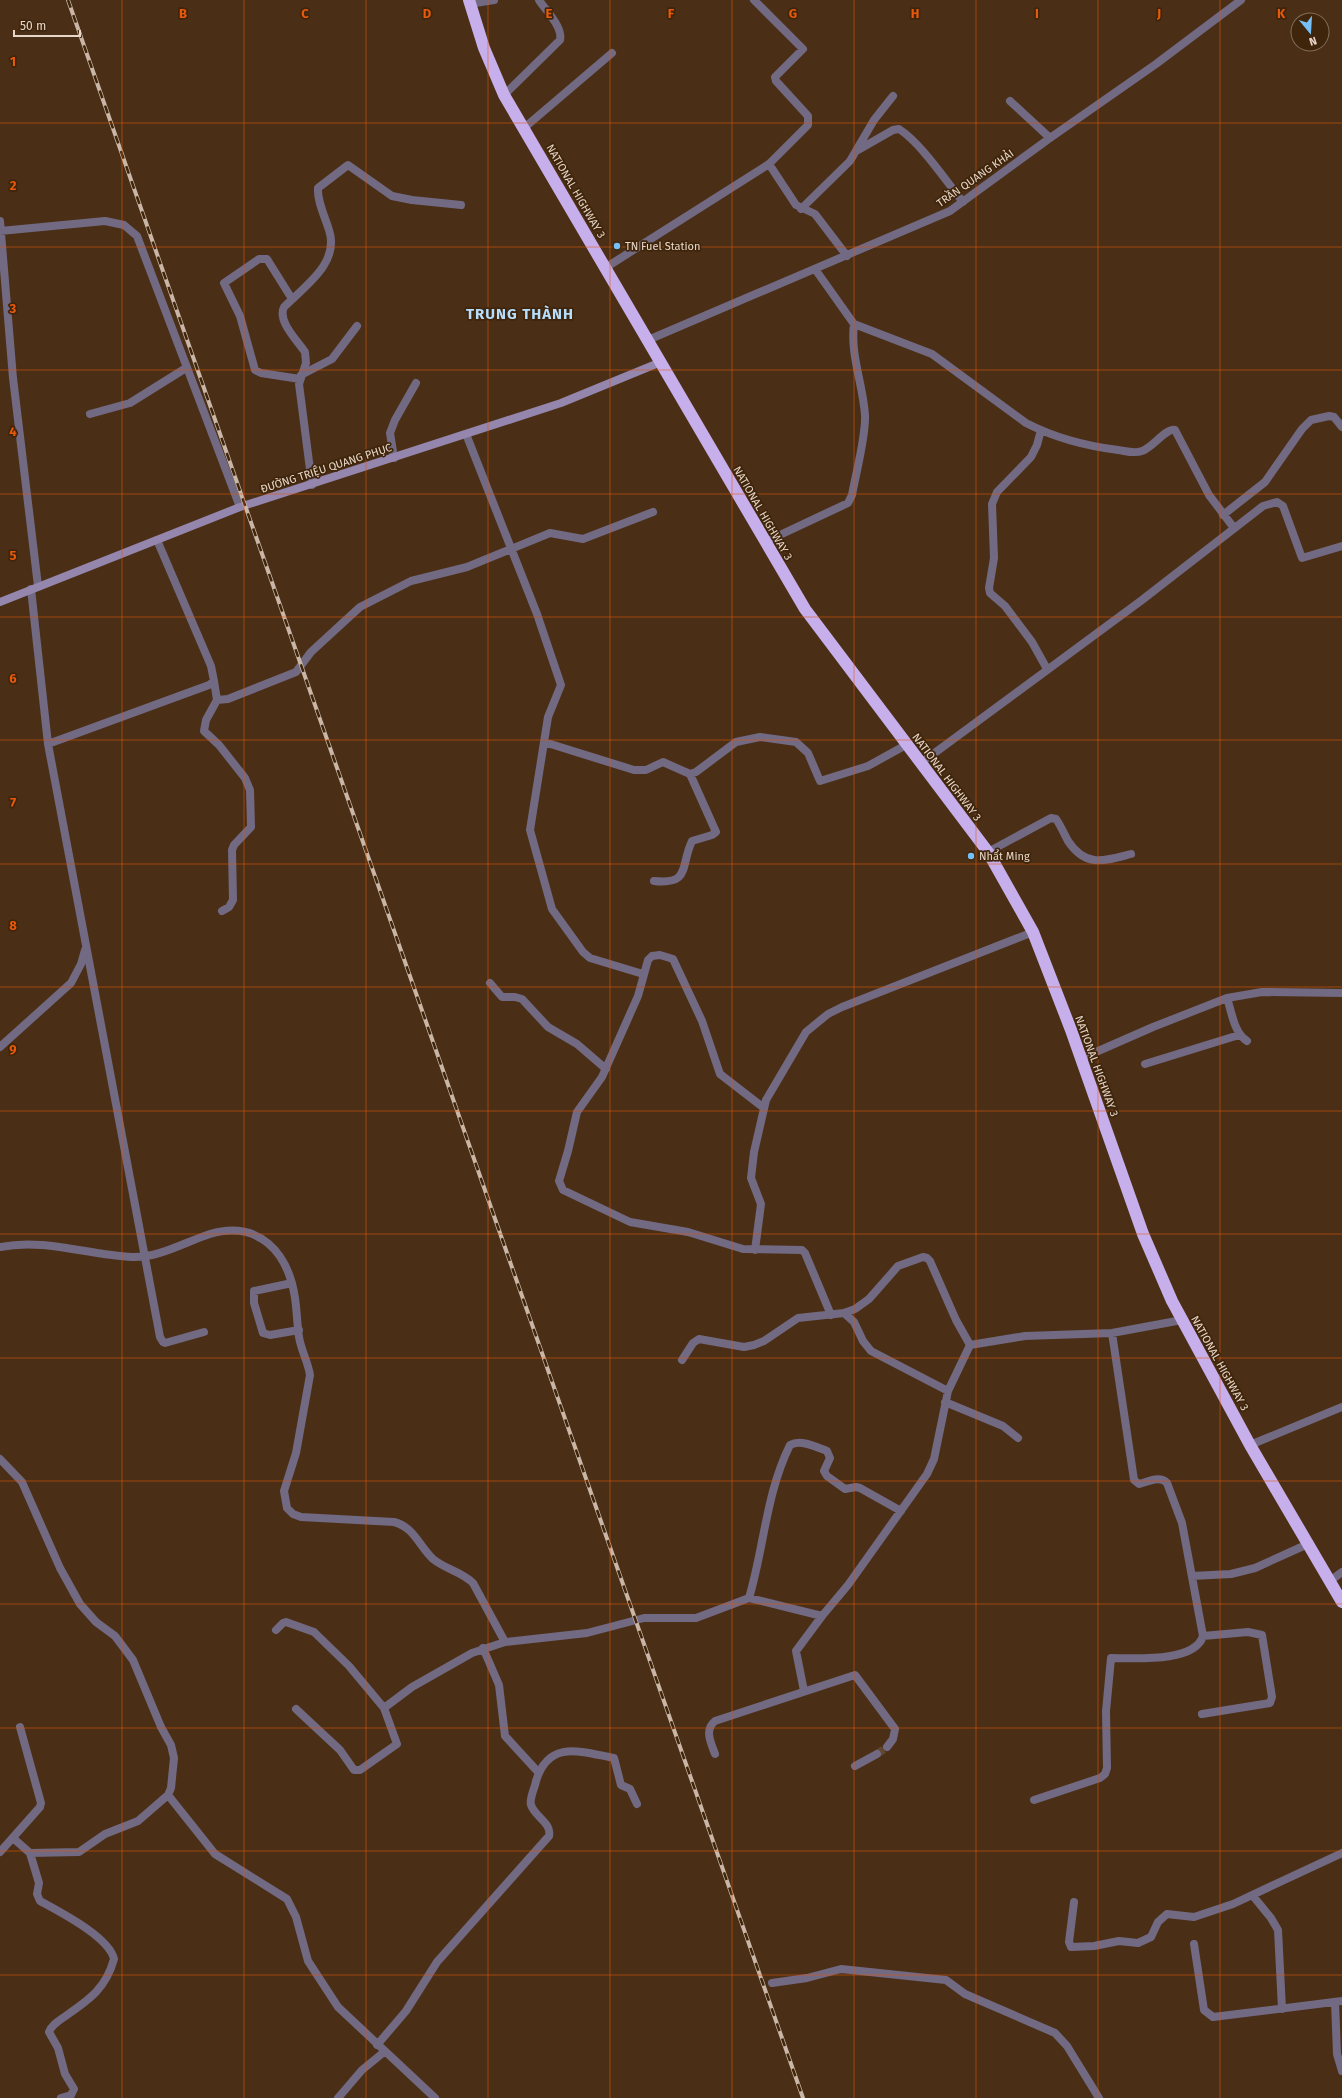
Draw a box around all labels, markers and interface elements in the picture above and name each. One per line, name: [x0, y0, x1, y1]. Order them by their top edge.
text: B: [179, 6, 187, 21]
text: C: [301, 6, 309, 21]
text: D: [423, 6, 432, 21]
text: E: [546, 6, 553, 21]
text: F: [668, 6, 675, 21]
text: G: [789, 6, 797, 21]
text: H: [911, 6, 919, 21]
text: I: [1035, 6, 1039, 21]
text: J: [1156, 6, 1161, 21]
text: K: [1277, 6, 1286, 21]
scale bar: [14, 12, 80, 38]
north arrow: [1290, 12, 1330, 52]
text: 50 m: [20, 19, 46, 33]
text: N: [1307, 34, 1318, 48]
text: 1: [10, 54, 16, 69]
street label: NATIONAL HIGHWAY 3: [543, 142, 608, 241]
street label: TRẦN QUANG KHẢI: [933, 145, 1016, 210]
text: 2: [10, 178, 17, 193]
place label: TN Fuel Station: [625, 240, 700, 253]
marker: TN Fuel Station: [612, 241, 622, 251]
text: 3: [9, 301, 17, 316]
district label: TRUNG THÀNH: [466, 305, 574, 323]
text: 4: [9, 424, 17, 439]
street label: ĐƯỜNG TRIỆU QUANG PHỤC: [259, 440, 393, 496]
street label: NATIONAL HIGHWAY 3: [730, 464, 795, 563]
text: 5: [10, 548, 17, 563]
text: 6: [9, 671, 17, 686]
street label: NATIONAL HIGHWAY 3: [909, 731, 984, 824]
text: 7: [10, 795, 16, 810]
place label: Nhẩt Ming: [979, 849, 1030, 863]
marker: Nhẩt Ming: [966, 851, 976, 861]
text: 8: [9, 918, 17, 933]
street label: NATIONAL HIGHWAY 3: [1072, 1014, 1121, 1118]
text: 9: [9, 1042, 17, 1057]
street label: NATIONAL HIGHWAY 3: [1188, 1314, 1251, 1413]

